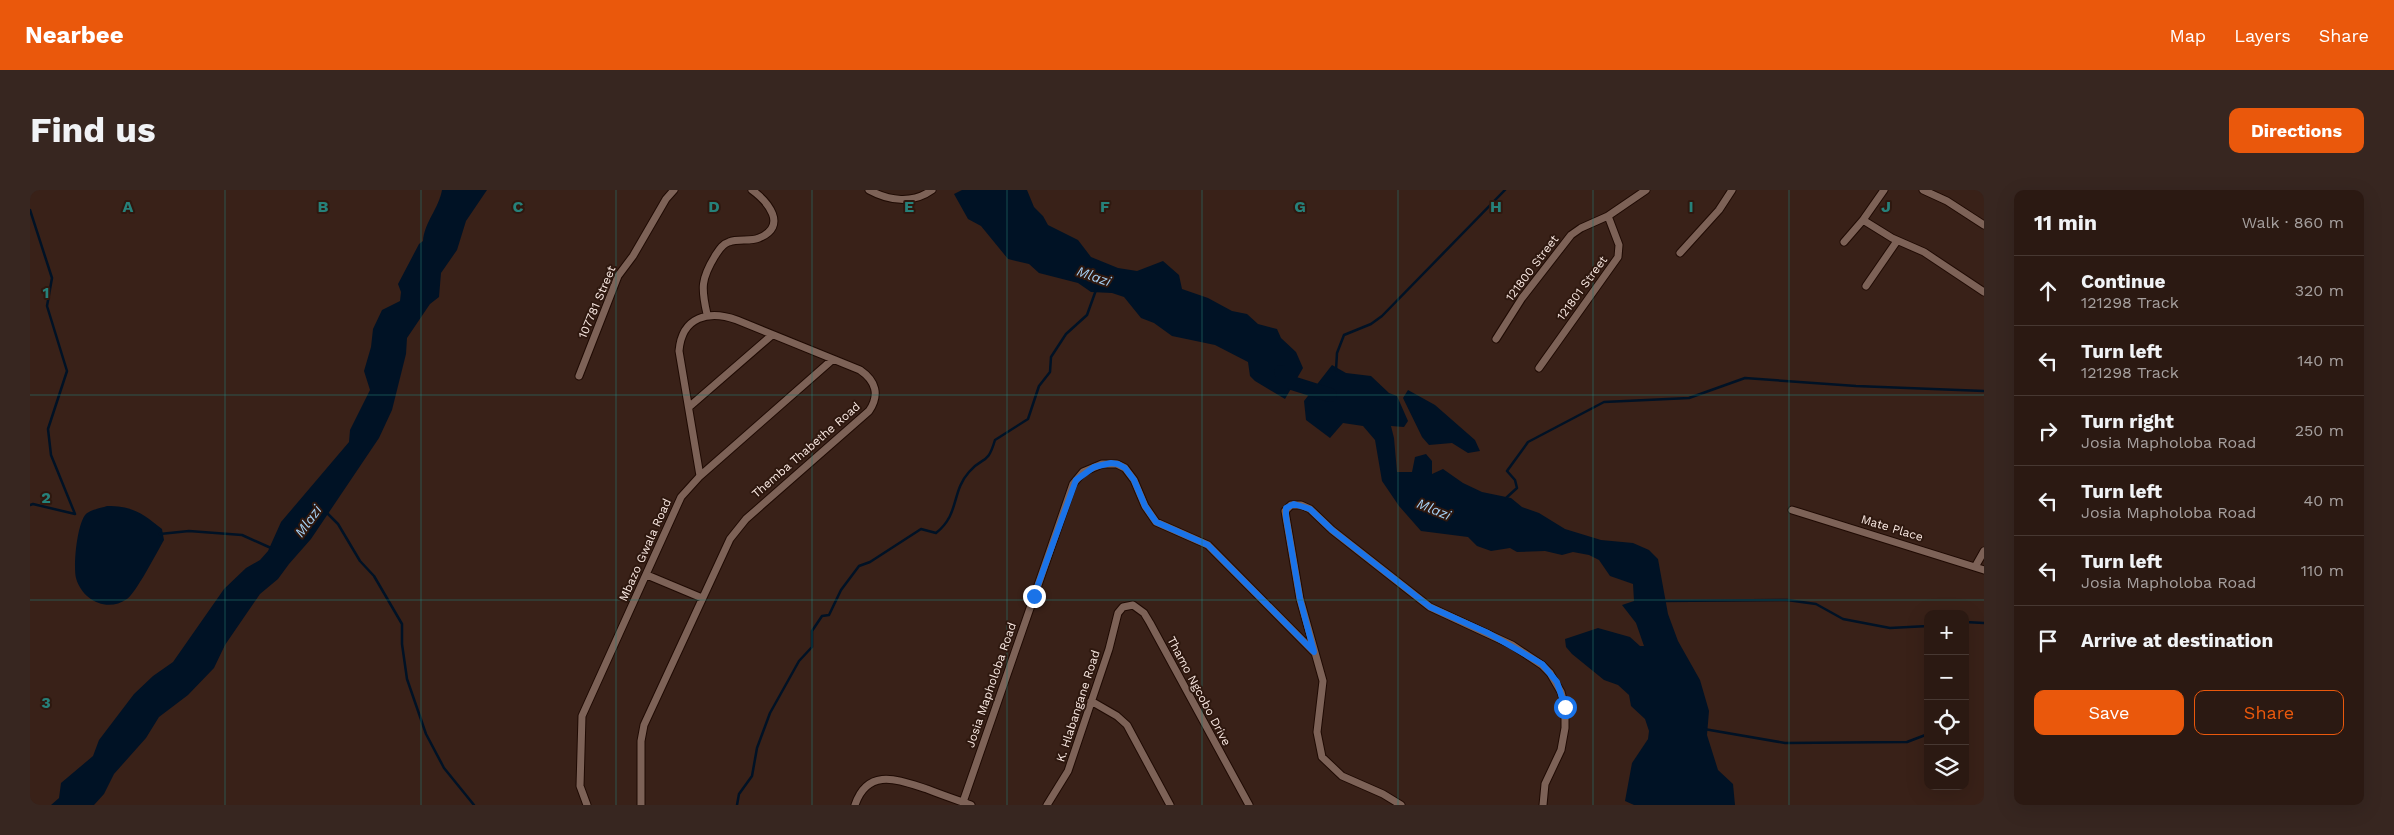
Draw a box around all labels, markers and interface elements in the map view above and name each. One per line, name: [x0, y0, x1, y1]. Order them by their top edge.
text: Nearbee: [25, 21, 124, 49]
text: Map: [2169, 25, 2206, 46]
text: Layers: [2234, 25, 2291, 46]
text: Share: [2319, 25, 2369, 46]
button: Directions: [2229, 108, 2364, 153]
text: Find us: [30, 109, 156, 151]
text: A: [123, 197, 134, 216]
text: B: [318, 197, 329, 216]
text: C: [513, 197, 524, 216]
text: D: [708, 197, 720, 216]
text: E: [904, 197, 914, 216]
text: F: [1100, 197, 1110, 216]
text: G: [1294, 197, 1306, 216]
text: H: [1490, 197, 1502, 216]
text: I: [1688, 197, 1694, 216]
text: J: [1881, 197, 1891, 216]
text: 11 min: [2034, 210, 2097, 235]
text: Walk · 860 m: [2242, 213, 2344, 232]
street label: 121800 Street: [1503, 232, 1561, 304]
street label: 121801 Street: [1554, 253, 1610, 323]
water label: Mlazi: [1075, 263, 1114, 289]
street label: 107781 Street: [575, 264, 619, 340]
text: Continue: [2081, 270, 2165, 293]
icon: ahead: [2034, 277, 2062, 305]
text: 320 m: [2295, 281, 2344, 300]
text: 1: [43, 283, 49, 302]
text: 121298 Track: [2081, 293, 2179, 312]
text: Turn left: [2081, 340, 2162, 363]
icon: left: [2034, 347, 2062, 375]
text: 140 m: [2297, 351, 2344, 370]
text: 121298 Track: [2081, 363, 2179, 382]
street label: Themba Thabethe Road: [749, 399, 863, 501]
text: Turn right: [2081, 410, 2174, 433]
icon: right: [2034, 417, 2062, 445]
text: 250 m: [2295, 421, 2344, 440]
text: Josia Mapholoba Road: [2081, 433, 2256, 452]
text: Turn left: [2081, 480, 2162, 503]
icon: left: [2034, 487, 2062, 515]
text: 2: [41, 488, 51, 507]
text: 40 m: [2304, 491, 2344, 510]
water label: Mlazi: [1415, 495, 1454, 523]
street label: Mbazo Gwala Road: [616, 496, 674, 604]
water label: Mlazi: [291, 502, 325, 540]
text: Josia Mapholoba Road: [2081, 503, 2256, 522]
street label: Mate Place: [1859, 512, 1925, 544]
text: Turn left: [2081, 550, 2162, 573]
icon: left: [2034, 557, 2062, 585]
text: 110 m: [2301, 561, 2344, 580]
text: Josia Mapholoba Road: [2081, 573, 2256, 592]
route end: [1023, 585, 1046, 608]
map controls: [1924, 610, 1969, 790]
button: +: [1924, 610, 1969, 655]
street label: Josia Mapholoba Road: [963, 621, 1019, 749]
icon: arrive: [2034, 627, 2062, 655]
text: Arrive at destination: [2081, 629, 2273, 652]
street label: Thamo Ngcobo Drive: [1164, 634, 1234, 748]
street label: K. Hlabangane Road: [1053, 648, 1103, 764]
button: −: [1924, 655, 1969, 700]
button: Save: [2034, 690, 2184, 735]
button: Share: [2194, 690, 2344, 735]
text: 3: [41, 693, 51, 712]
route start: [1554, 696, 1577, 719]
button: locate: [1924, 700, 1969, 745]
button: layers: [1924, 745, 1969, 790]

